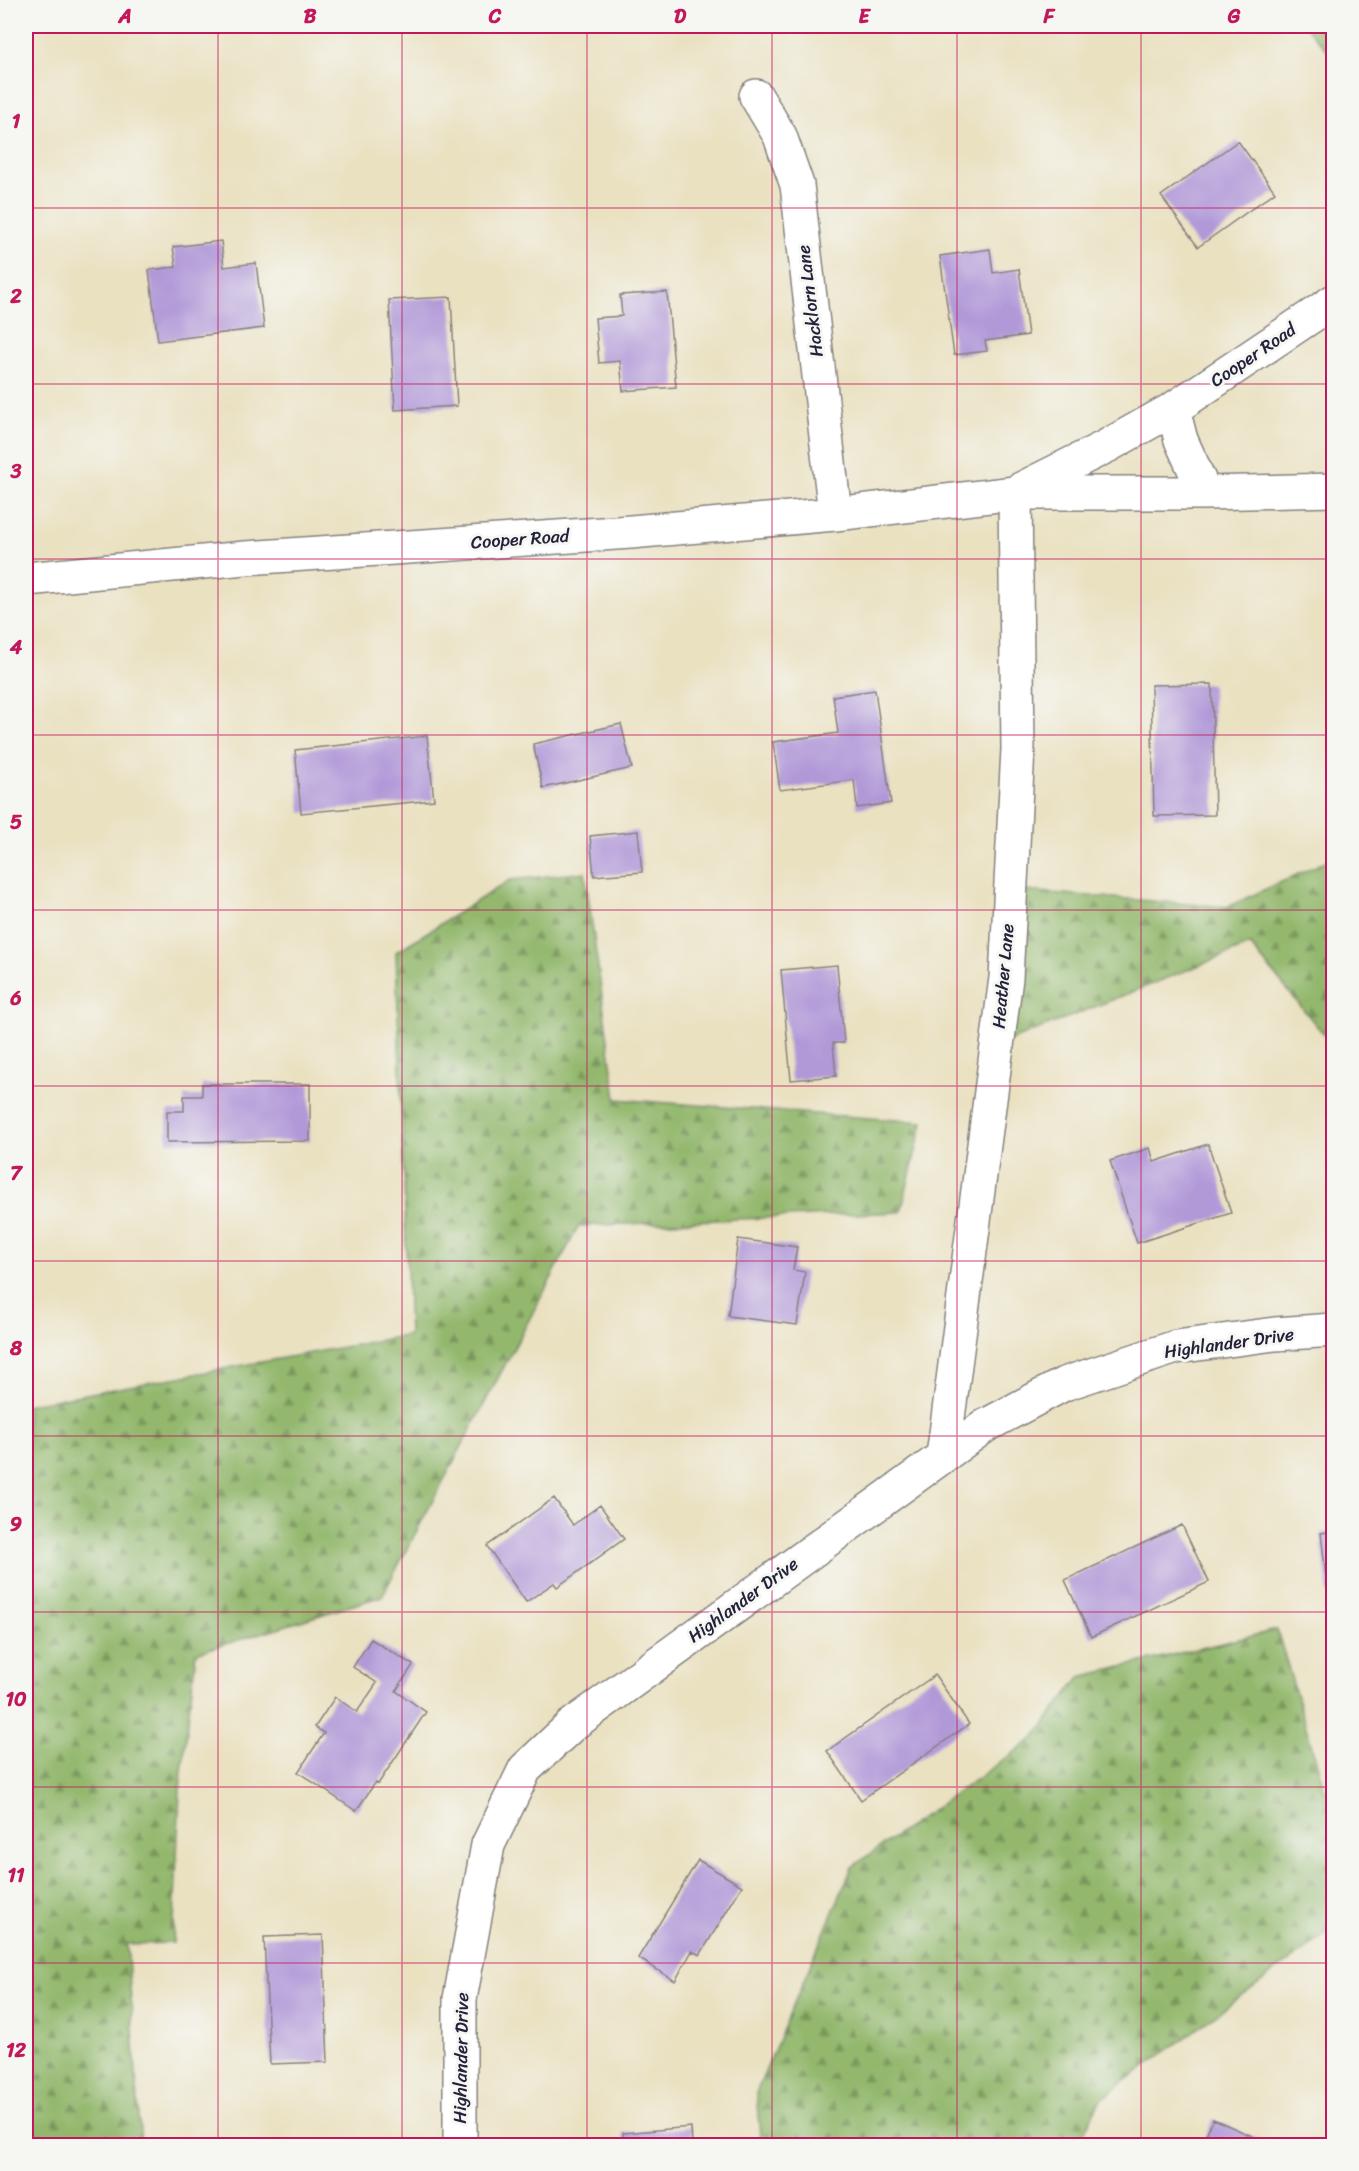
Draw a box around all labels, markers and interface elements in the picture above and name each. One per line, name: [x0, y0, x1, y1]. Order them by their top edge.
text: A: [117, 0, 132, 34]
text: B: [304, 0, 317, 34]
text: C: [488, 0, 502, 34]
text: D: [674, 0, 687, 34]
text: E: [858, 0, 871, 34]
text: F: [1043, 0, 1056, 34]
text: G: [1227, 0, 1241, 34]
text: 1: [12, 104, 21, 139]
street label: Hacklorn Lane: [787, 243, 833, 359]
text: 2: [9, 279, 22, 314]
street label: Cooper Road: [1203, 313, 1304, 396]
text: 3: [10, 454, 22, 489]
street label: Cooper Road: [470, 520, 572, 558]
text: 4: [9, 630, 23, 665]
text: 5: [10, 805, 22, 840]
street label: Heather Lane: [982, 922, 1024, 1030]
text: 6: [9, 981, 22, 1016]
text: 7: [10, 1156, 23, 1191]
street label: Highlander Drive: [1162, 1318, 1296, 1368]
text: 8: [9, 1331, 23, 1366]
text: 9: [10, 1507, 22, 1542]
street label: Highlander Drive: [681, 1549, 805, 1651]
text: 10: [5, 1682, 27, 1717]
text: 11: [7, 1858, 25, 1893]
street label: Highlander Drive: [444, 1992, 478, 2124]
text: 12: [6, 2033, 27, 2068]

